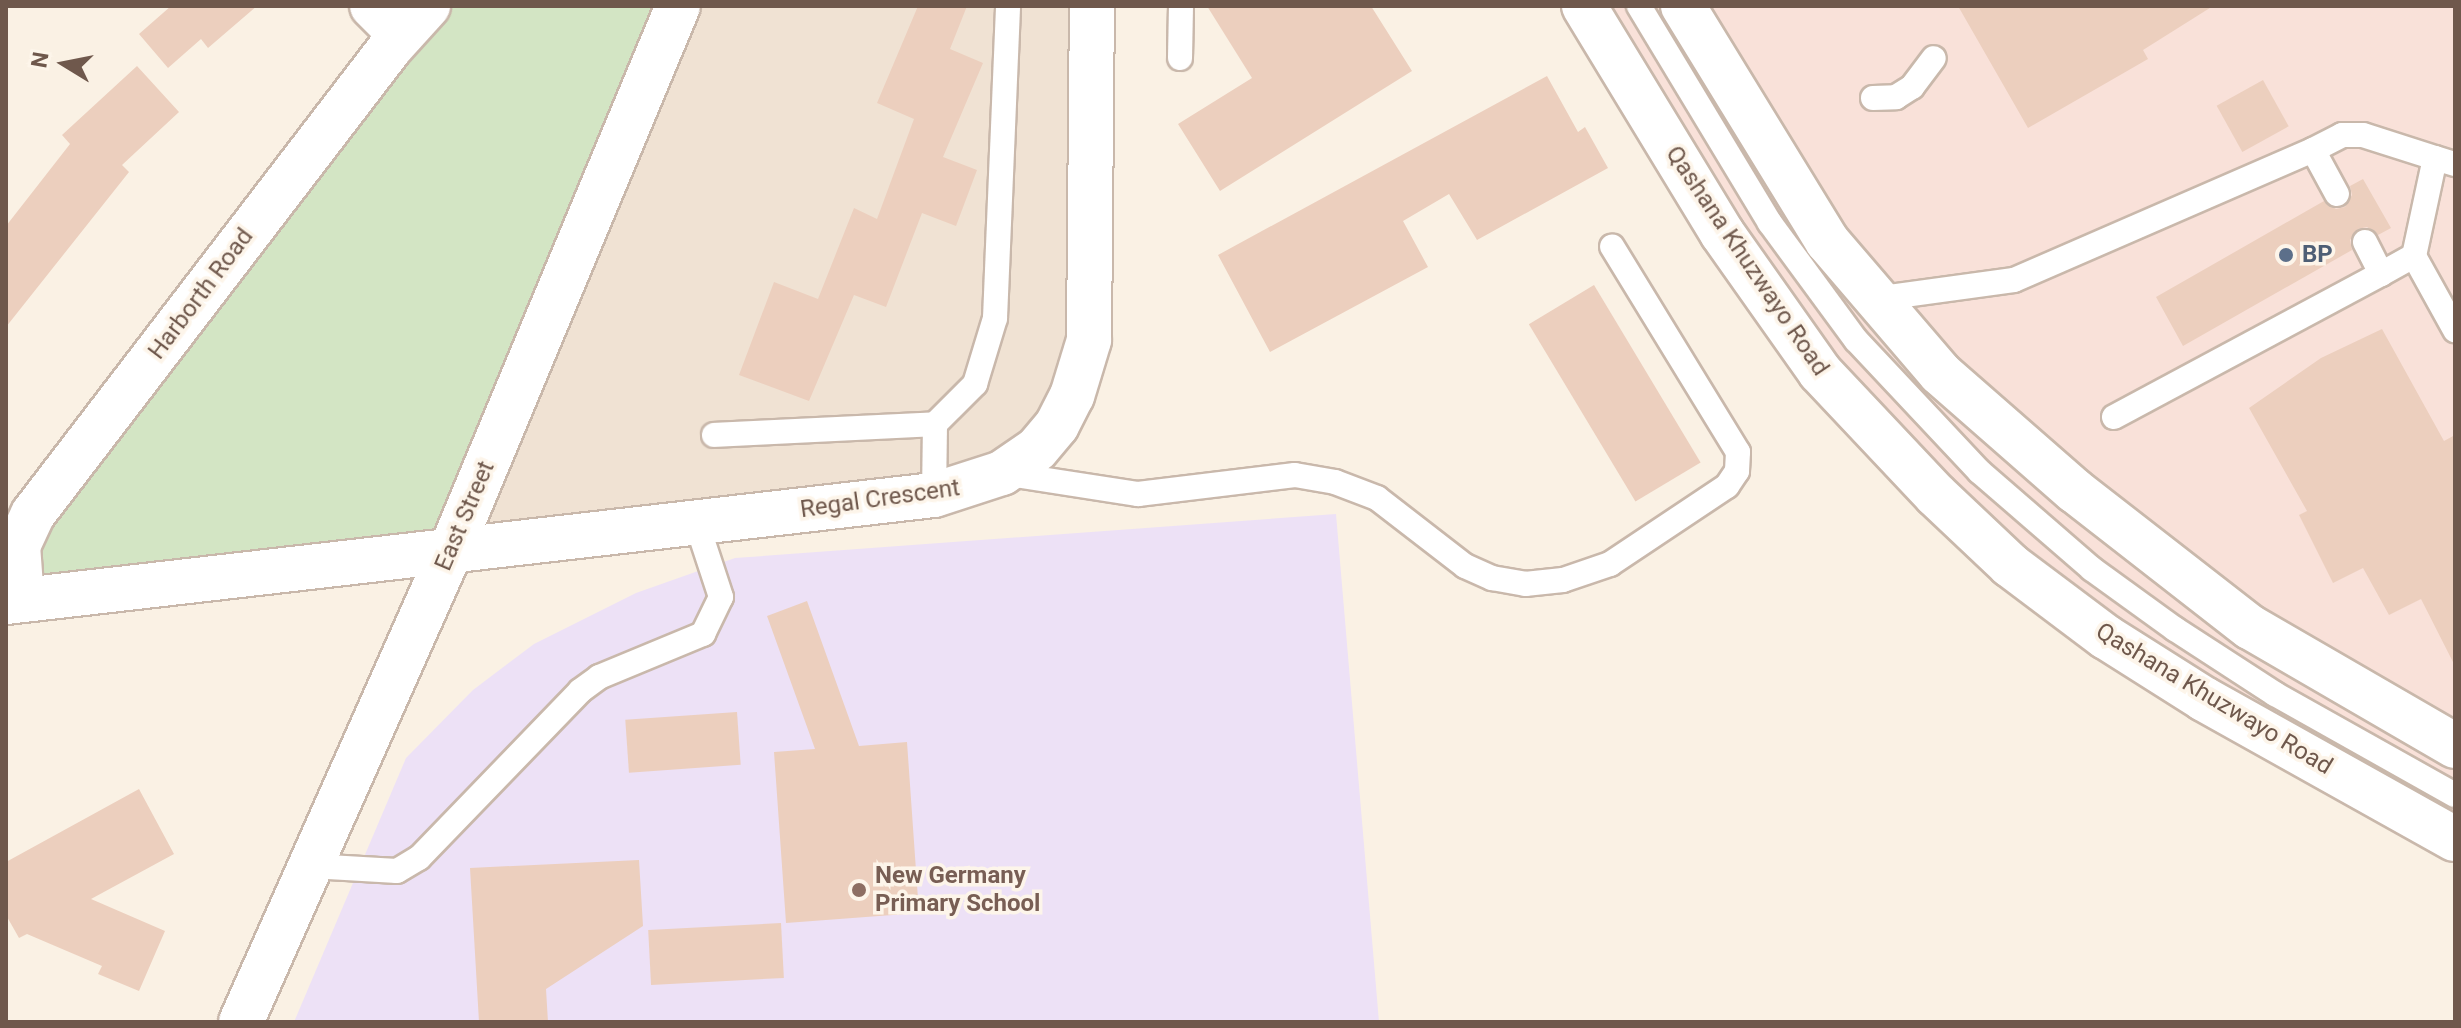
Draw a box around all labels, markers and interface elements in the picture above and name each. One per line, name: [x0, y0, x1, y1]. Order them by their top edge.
north arrow: [24, 24, 104, 104]
text: N: [26, 50, 54, 70]
street label: Qashana Khuzwayo Road: [1659, 141, 1835, 381]
street label: Harborth Road: [142, 223, 260, 365]
place label: BP: [2302, 241, 2333, 269]
marker: BP: [2277, 246, 2295, 264]
street label: East Street: [429, 457, 501, 575]
street label: Regal Crescent: [798, 474, 962, 524]
street label: Qashana Khuzwayo Road: [2091, 617, 2337, 781]
place label: New Germany Primary School: [875, 862, 1040, 918]
marker: New Germany Primary School: [850, 881, 868, 899]

